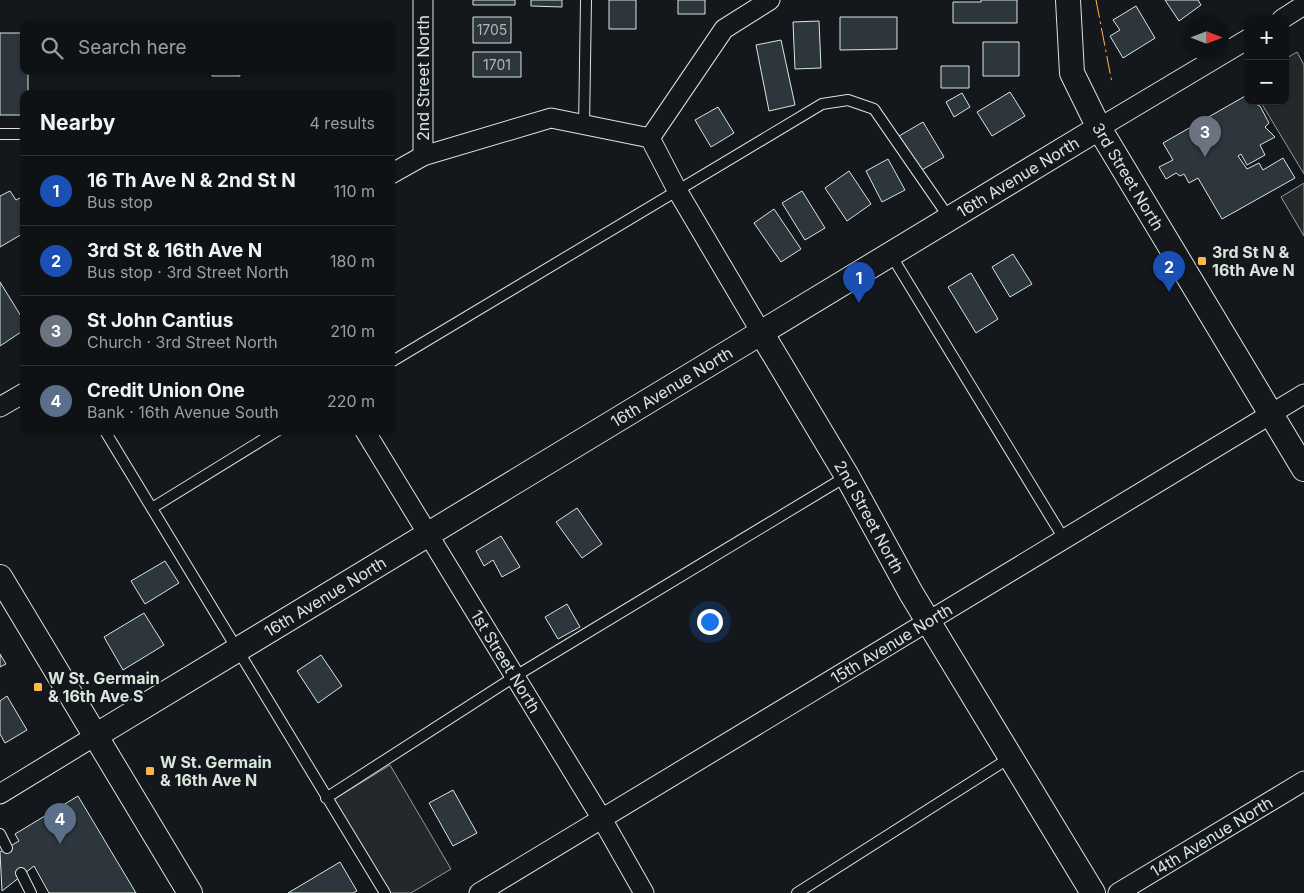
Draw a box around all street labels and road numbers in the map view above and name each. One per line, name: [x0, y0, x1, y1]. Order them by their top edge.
street label: 2nd Street North: [413, 15, 433, 141]
street label: 3rd Street North: [1088, 119, 1168, 234]
street label: 16th Avenue North: [953, 133, 1083, 222]
street label: 16th Avenue North: [607, 342, 736, 431]
street label: 2nd Street North: [830, 457, 908, 577]
street label: 16th Avenue North: [260, 552, 390, 641]
street label: 15th Avenue North: [827, 599, 956, 688]
street label: 1st Street North: [467, 606, 545, 717]
street label: 14th Avenue North: [1146, 792, 1276, 881]

